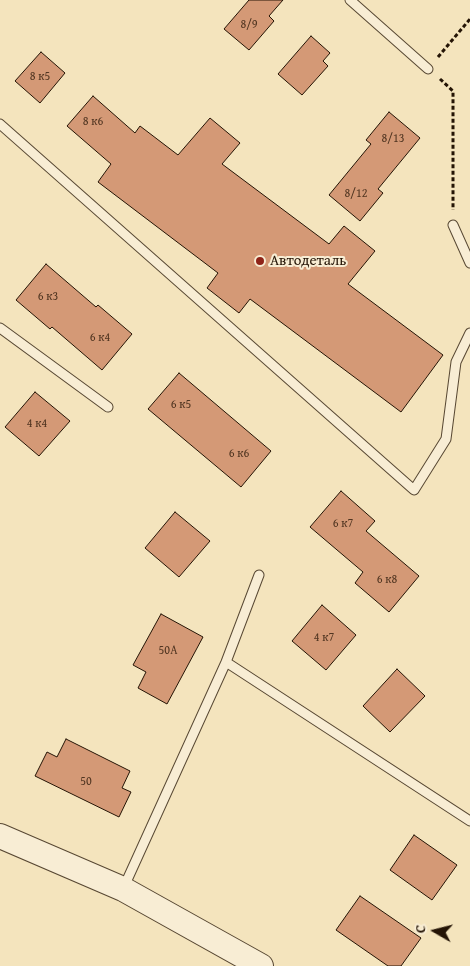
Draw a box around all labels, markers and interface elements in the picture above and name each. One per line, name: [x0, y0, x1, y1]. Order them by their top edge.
house number: 8/9: [240, 18, 258, 32]
house number: 8 к5: [30, 70, 50, 84]
house number: 8 к6: [83, 115, 103, 129]
house number: 8/13: [382, 132, 404, 146]
house number: 8/12: [345, 187, 367, 201]
place label: Автодеталь: [270, 252, 346, 270]
marker: Автодеталь: [254, 255, 266, 267]
house number: 6 к3: [38, 290, 58, 304]
house number: 6 к4: [90, 331, 110, 345]
house number: 6 к5: [171, 398, 191, 412]
house number: 4 к4: [27, 417, 47, 431]
house number: 6 к6: [229, 447, 249, 461]
house number: 6 к7: [333, 517, 353, 531]
house number: 6 к8: [377, 573, 397, 587]
house number: 4 к7: [314, 631, 334, 645]
house number: 50А: [159, 644, 177, 658]
house number: 50: [80, 775, 92, 789]
north arrow: [410, 906, 460, 956]
text: С: [410, 924, 431, 934]

